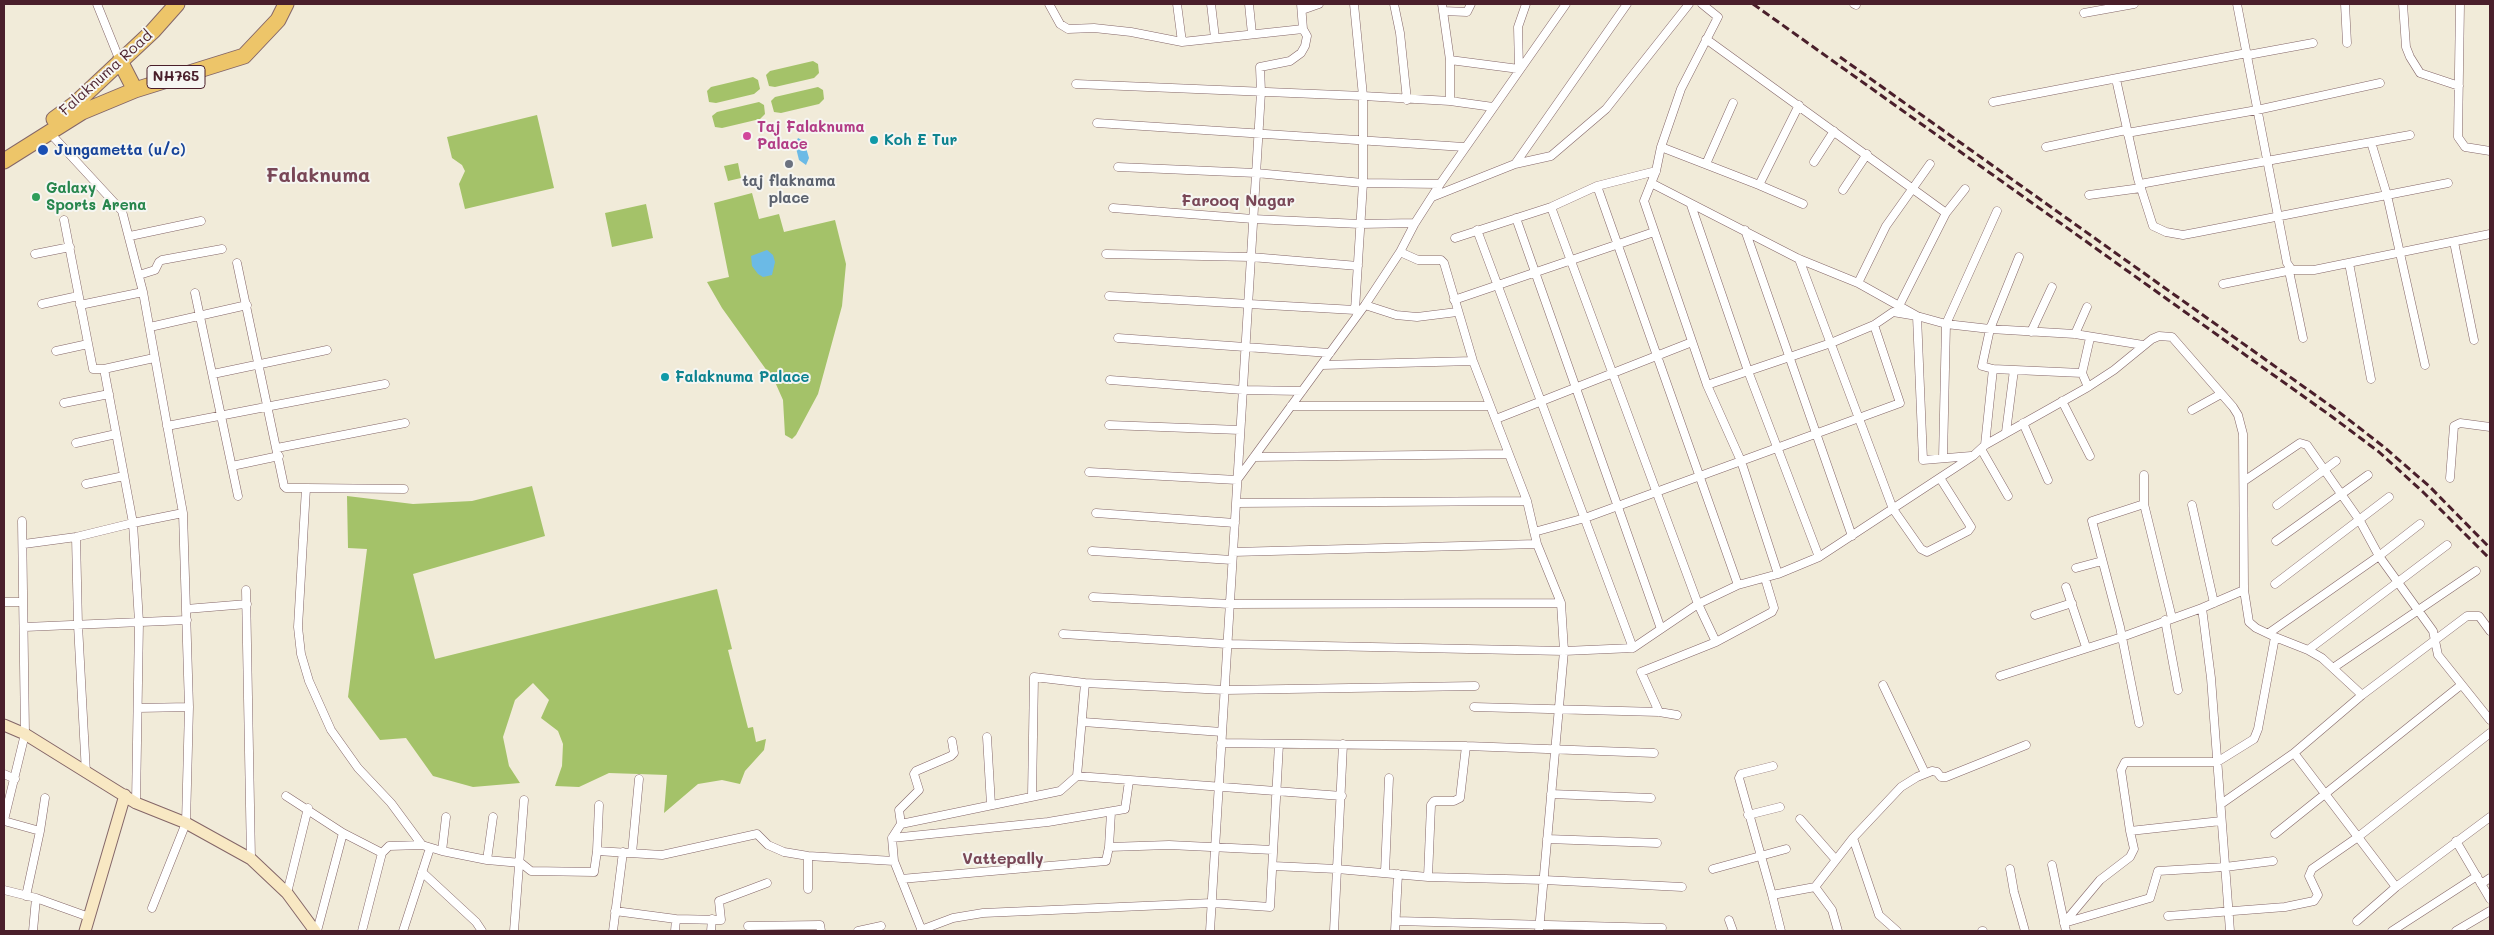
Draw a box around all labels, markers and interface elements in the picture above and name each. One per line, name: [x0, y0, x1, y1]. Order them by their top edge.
street label: Falaknuma Road: [56, 27, 156, 119]
road number: NH765: [147, 66, 205, 88]
place label: Taj Falaknuma Palace: [757, 118, 865, 153]
marker: Taj Falaknuma Palace: [741, 130, 753, 142]
place label: Koh E Tur: [884, 131, 957, 149]
marker: Koh E Tur: [868, 134, 880, 146]
place label: Jungametta (u/c): [54, 141, 186, 159]
marker: Jungametta (u/c): [36, 143, 50, 157]
marker: taj flaknama place: [783, 158, 795, 170]
district label: Falaknuma: [266, 164, 370, 188]
place label: taj flaknama place: [742, 172, 836, 207]
place label: Galaxy Sports Arena: [46, 179, 146, 214]
marker: Galaxy Sports Arena: [30, 191, 42, 203]
district label: Farooq Nagar: [1181, 191, 1295, 211]
place label: Falaknuma Palace: [675, 368, 810, 386]
marker: Falaknuma Palace: [659, 371, 671, 383]
district label: Vattepally: [962, 849, 1044, 869]

